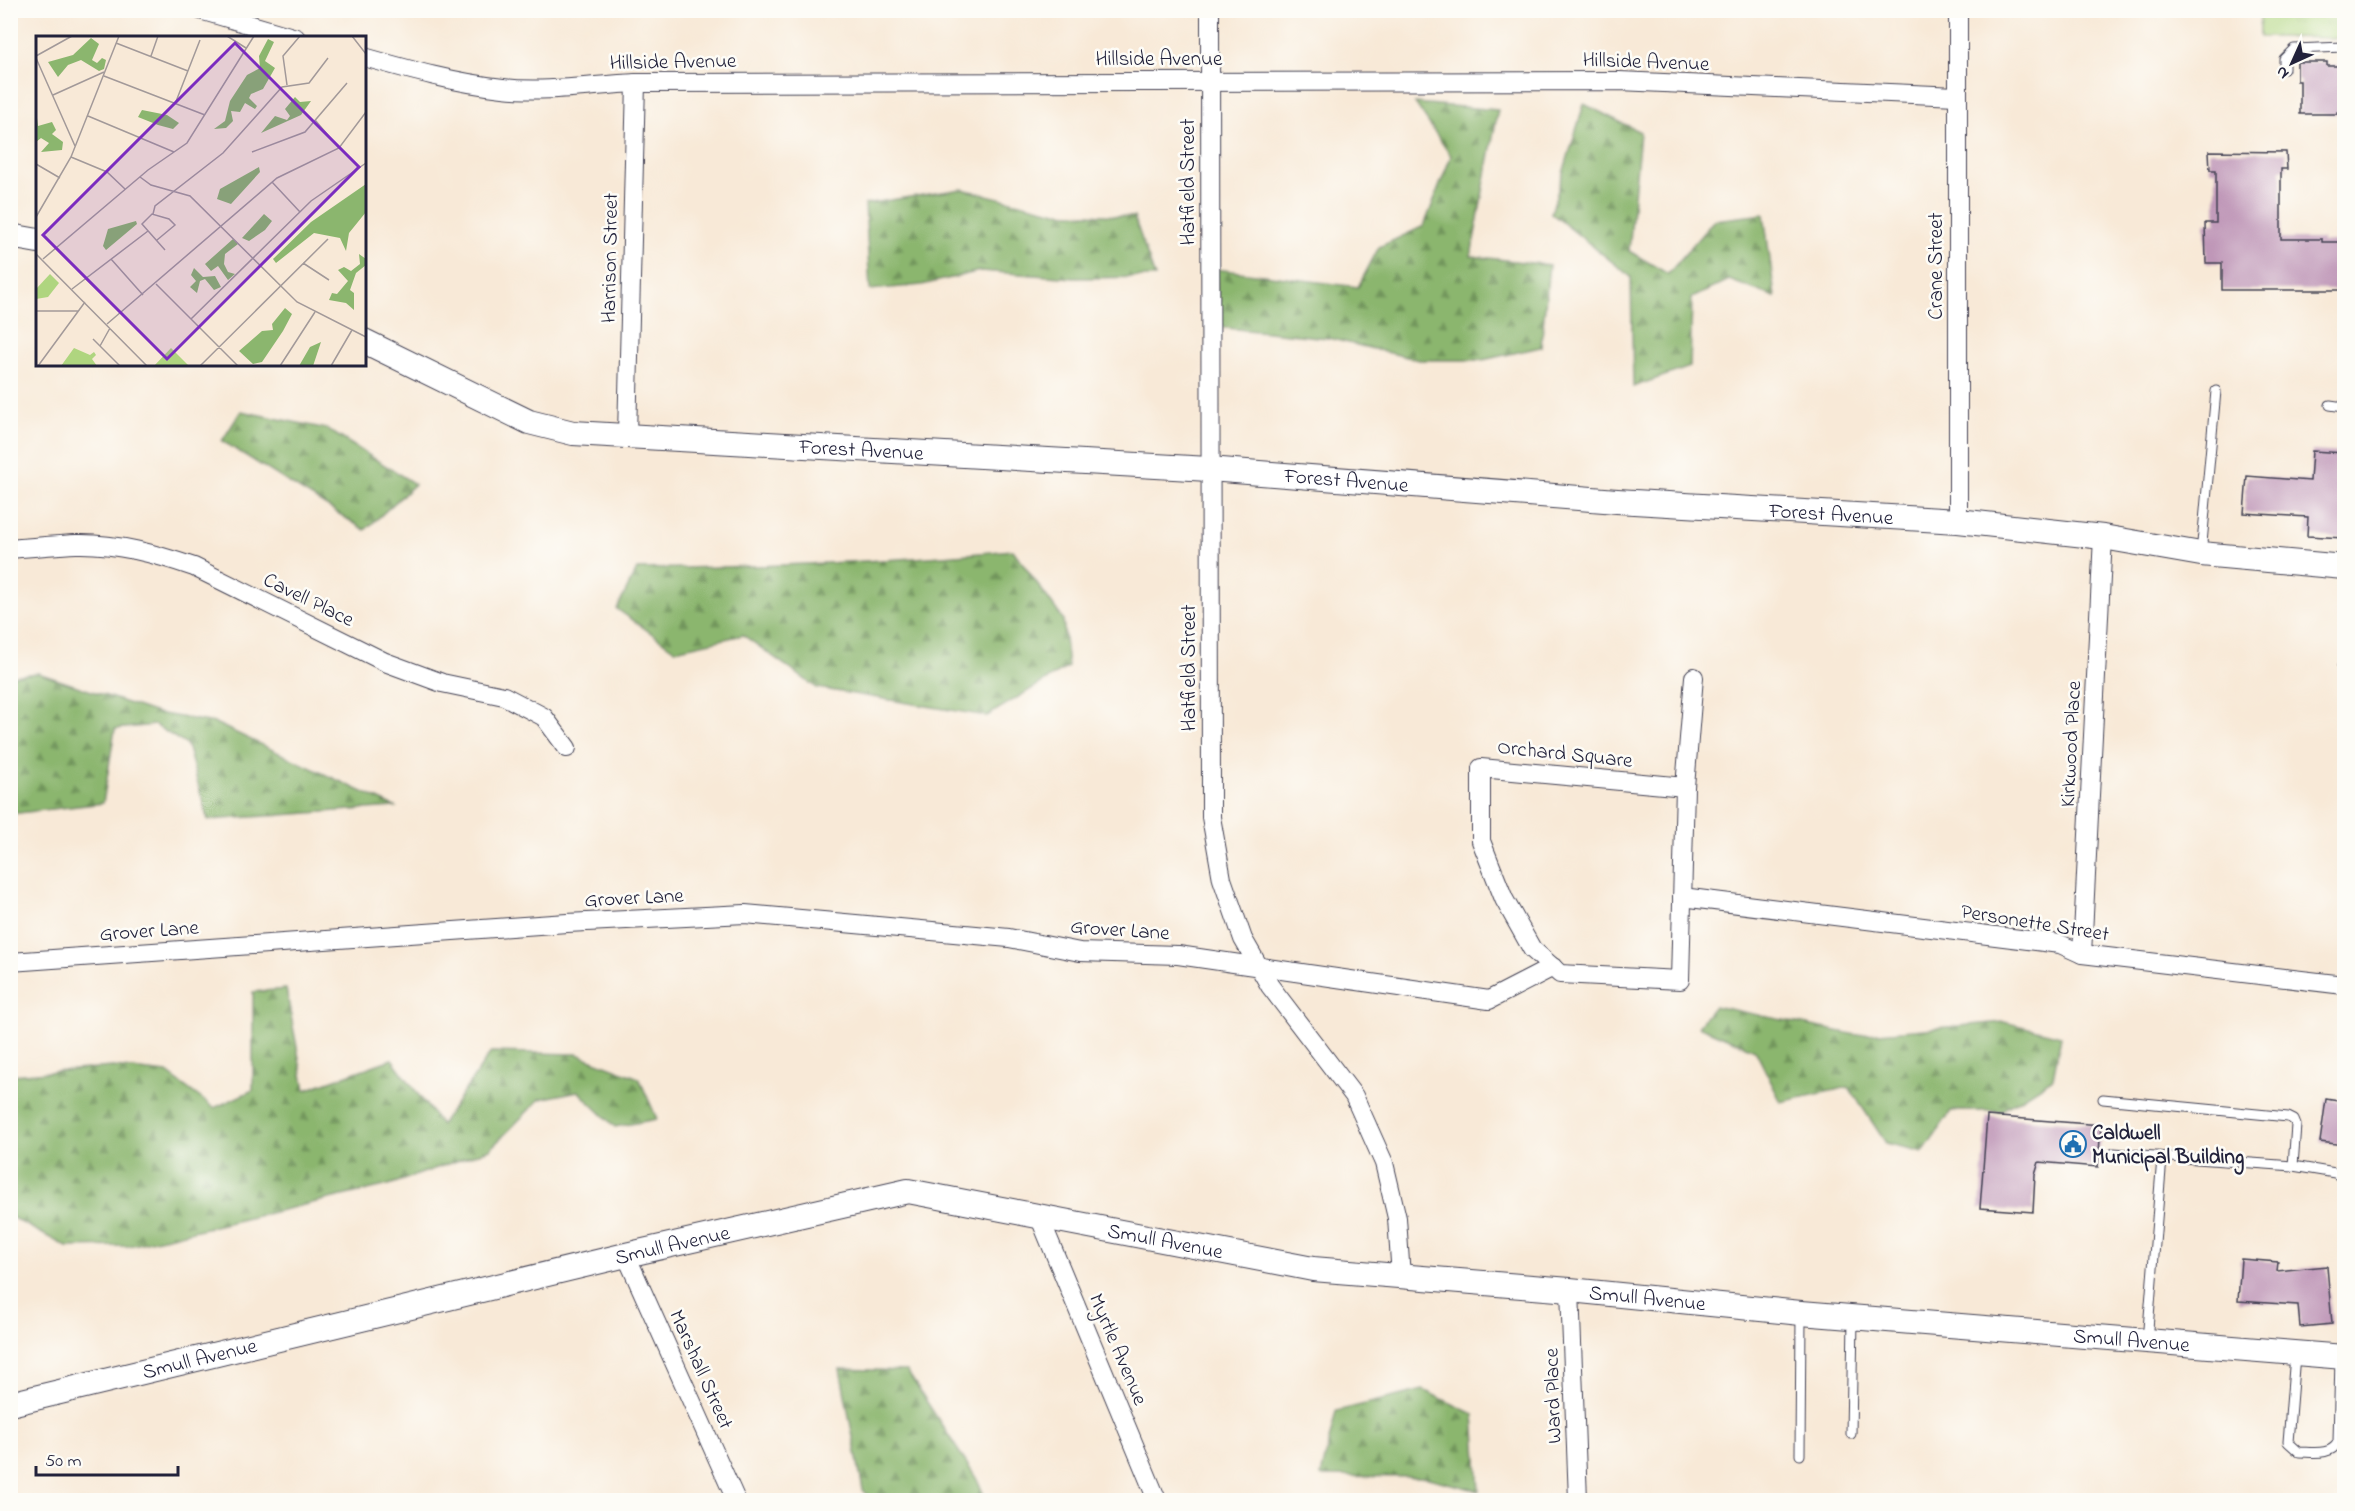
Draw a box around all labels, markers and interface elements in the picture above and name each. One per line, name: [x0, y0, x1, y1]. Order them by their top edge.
north arrow: [2262, 33, 2322, 93]
inset map: [36, 36, 366, 366]
street label: Hillside Avenue: [1096, 45, 1223, 75]
street label: Hillside Avenue: [1582, 46, 1710, 80]
street label: Hillside Avenue: [609, 47, 737, 79]
text: N: [2270, 60, 2295, 85]
street label: Hatfield Street: [1174, 118, 1204, 246]
street label: Harrison Street: [595, 193, 627, 324]
street label: Crane Street: [1922, 212, 1952, 320]
street label: Forest Avenue: [797, 433, 925, 470]
street label: Forest Avenue: [1282, 462, 1410, 502]
street label: Forest Avenue: [1767, 497, 1895, 534]
street label: Cavell Place: [258, 566, 359, 636]
street label: Hatfield Street: [1175, 604, 1205, 732]
street label: Kirkwood Place: [2054, 680, 2090, 808]
street label: Orchard Square: [1496, 733, 1635, 777]
street label: Grover Lane: [584, 881, 685, 917]
street label: Personette Street: [1958, 897, 2111, 951]
street label: Grover Lane: [1069, 913, 1171, 949]
street label: Grover Lane: [99, 914, 200, 950]
place label: Caldwell Municipal Building: [2092, 1119, 2244, 1175]
public building icon: Caldwell Municipal Building: [2058, 1129, 2088, 1159]
street label: Smull Avenue: [1105, 1217, 1226, 1268]
street label: Smull Avenue: [612, 1219, 733, 1274]
street label: Smull Avenue: [1588, 1279, 1707, 1320]
street label: Myrtle Avenue: [1078, 1289, 1154, 1412]
street label: Marshall Street: [660, 1305, 740, 1434]
street label: Smull Avenue: [2072, 1322, 2191, 1361]
street label: Smull Avenue: [140, 1332, 261, 1388]
street label: Ward Place: [1537, 1347, 1571, 1444]
scale bar: [36, 1439, 178, 1477]
text: 50 m: [45, 1449, 82, 1475]

